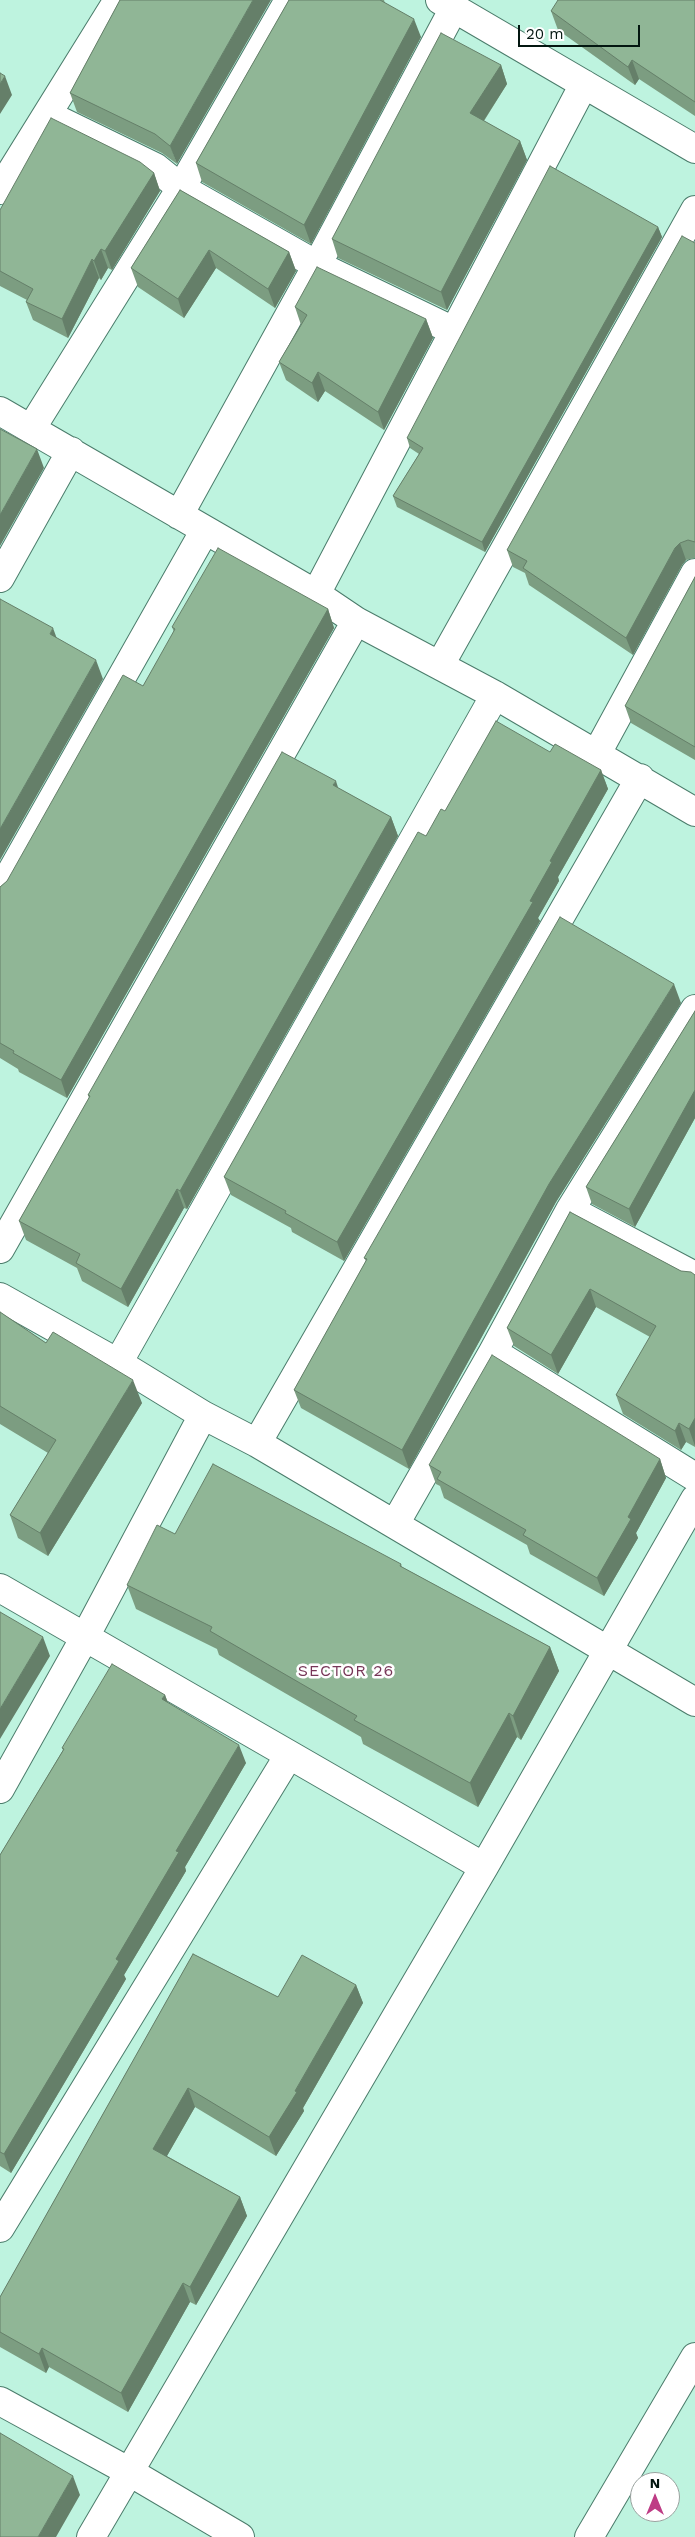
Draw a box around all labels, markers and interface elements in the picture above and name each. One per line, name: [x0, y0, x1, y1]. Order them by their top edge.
scale bar: [520, 15, 642, 47]
text: 20 m: [526, 25, 564, 43]
district label: SECTOR 26: [297, 1661, 395, 1681]
north arrow: [630, 2472, 680, 2522]
text: N: [650, 2475, 660, 2491]

